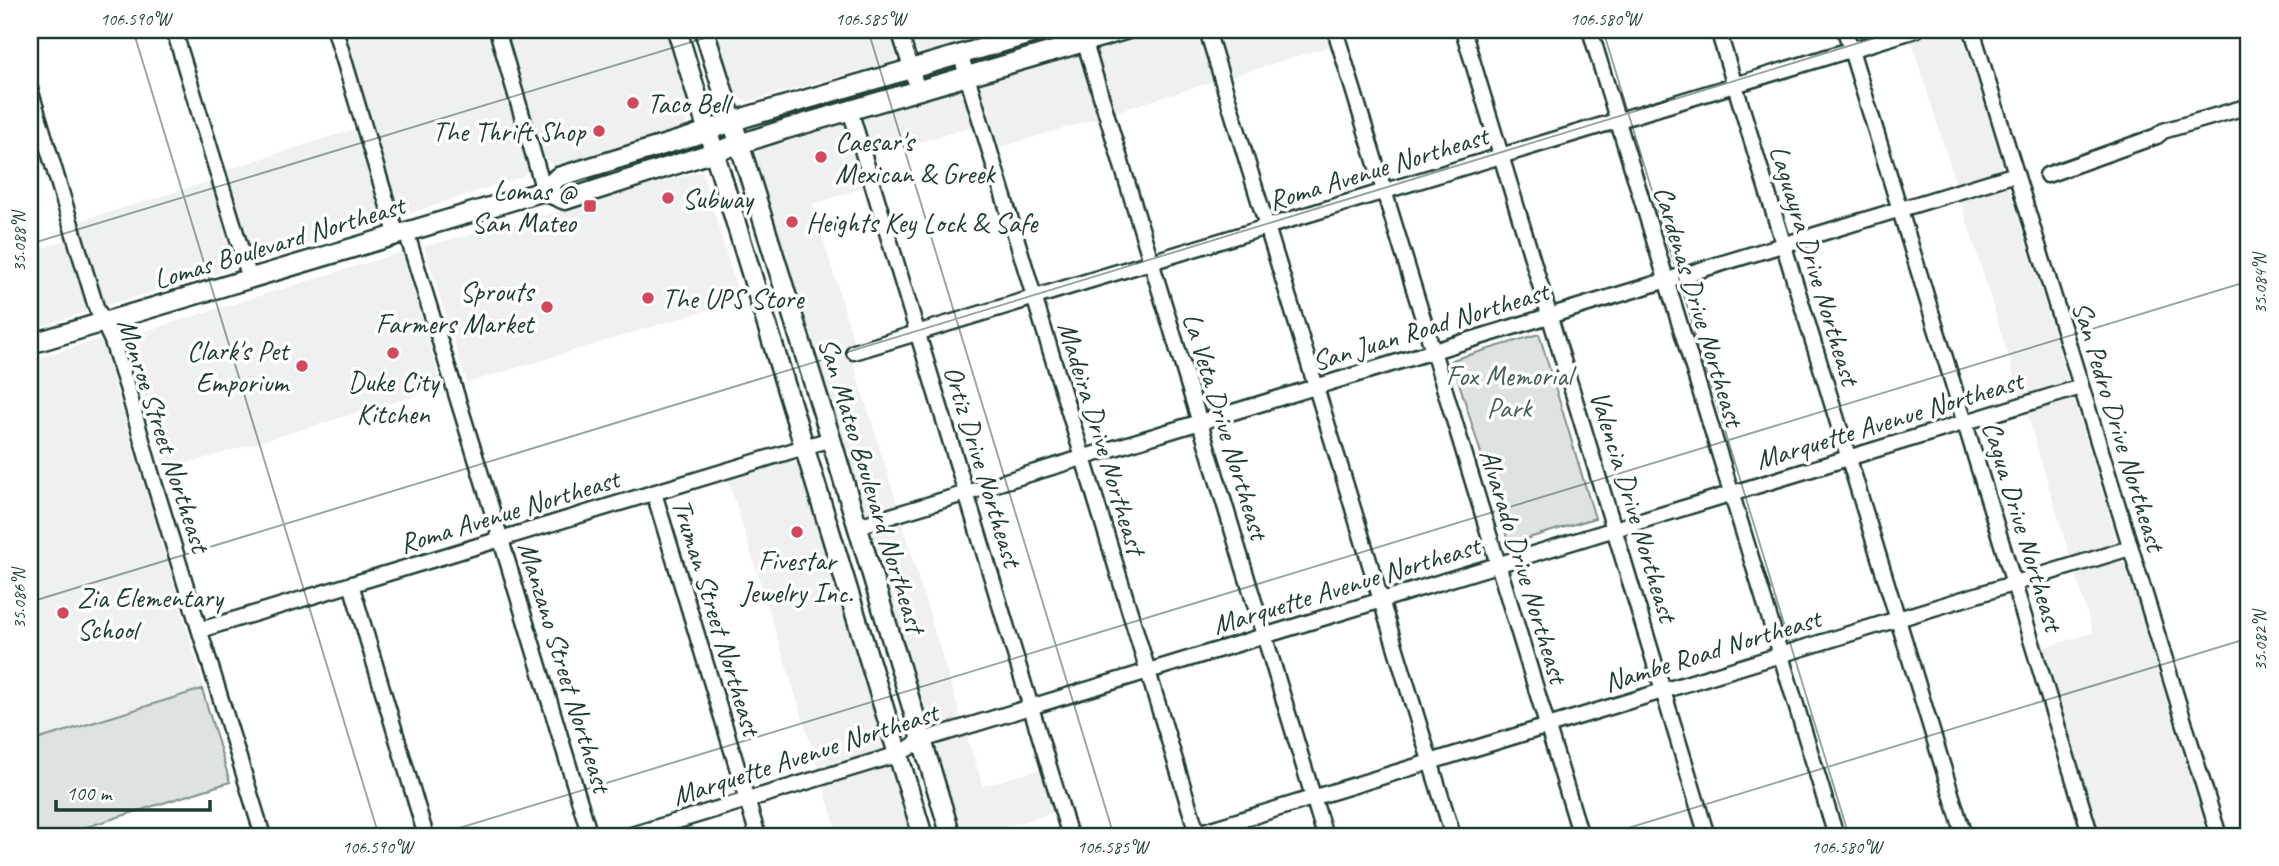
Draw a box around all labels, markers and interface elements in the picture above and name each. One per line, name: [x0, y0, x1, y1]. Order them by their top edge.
text: 106.590°W: [100, 8, 173, 30]
text: 106.585°W: [835, 8, 908, 30]
text: 106.580°W: [1570, 8, 1643, 30]
place label: Taco Bell: [647, 86, 734, 121]
marker: Taco Bell: [625, 95, 641, 111]
place label: The Thrift Shop: [432, 114, 586, 149]
street label: Roma Avenue Northeast: [1264, 117, 1494, 218]
marker: The Thrift Shop: [591, 123, 607, 139]
place label: Caesar's Mexican & Greek: [835, 124, 996, 191]
street label: Laguayra Drive Northeast: [1762, 141, 1869, 392]
marker: Caesar's Mexican & Greek: [813, 149, 829, 165]
place label: Lomas @ San Mateo: [471, 173, 578, 240]
place label: Subway: [682, 181, 755, 216]
street label: Cardenas Drive Northeast: [1646, 182, 1753, 433]
street label: Lomas Boulevard Northeast: [149, 186, 411, 297]
marker: Subway: [660, 190, 676, 206]
marker: Lomas @ San Mateo: [582, 198, 598, 214]
place label: Heights Key Lock & Safe: [806, 205, 1039, 240]
text: 35.088°N: [8, 209, 30, 272]
marker: Heights Key Lock & Safe: [784, 214, 800, 230]
text: 35.084°N: [2249, 251, 2271, 314]
street label: San Juan Road Northeast: [1308, 273, 1555, 379]
place label: Sprouts Farmers Market: [376, 274, 536, 341]
place label: The UPS Store: [662, 281, 805, 316]
marker: The UPS Store: [640, 290, 656, 306]
street label: San Pedro Drive Northeast: [2064, 297, 2174, 558]
marker: Sprouts Farmers Market: [539, 299, 555, 315]
street label: La Veta Drive Northeast: [1175, 309, 1278, 546]
street label: Monroe Street Northeast: [110, 314, 219, 559]
street label: Madeira Drive Northeast: [1050, 318, 1155, 562]
place label: Clark's Pet Emporium: [187, 333, 291, 400]
street label: San Mateo Boulevard Northeast: [810, 333, 935, 640]
marker: Duke City Kitchen: [385, 345, 401, 361]
marker: Clark's Pet Emporium: [294, 358, 310, 374]
park label: Fox Memorial Park: [1446, 358, 1577, 425]
street label: Ortiz Drive Northeast: [936, 361, 1031, 573]
street label: Marquette Avenue Northeast: [1751, 362, 2029, 477]
place label: Duke City Kitchen: [348, 364, 441, 431]
street label: Valencia Drive Northeast: [1582, 386, 1687, 628]
street label: Cagua Drive Northeast: [1974, 417, 2072, 638]
street label: Alvarado Drive Northeast: [1472, 445, 1577, 690]
street label: Roma Avenue Northeast: [395, 460, 625, 561]
street label: Truman Street Northeast: [664, 495, 770, 742]
marker: Fivestar Jewelry Inc.: [789, 524, 805, 540]
street label: Marquette Avenue Northeast: [1208, 527, 1486, 642]
street label: Manzano Street Northeast: [510, 538, 621, 799]
place label: Fivestar Jewelry Inc.: [739, 543, 853, 610]
text: 35.086°N: [8, 566, 30, 629]
place label: Zia Elementary School: [77, 580, 225, 647]
street label: Nambe Road Northeast: [1600, 600, 1827, 700]
marker: Zia Elementary School: [55, 605, 71, 621]
text: 35.082°N: [2249, 608, 2271, 671]
street label: Marquette Avenue Northeast: [668, 694, 945, 813]
scale bar: [56, 768, 210, 812]
text: 100 m: [66, 780, 113, 806]
text: 106.590°W: [342, 836, 415, 858]
text: 106.585°W: [1077, 836, 1150, 858]
text: 106.580°W: [1811, 836, 1884, 858]

